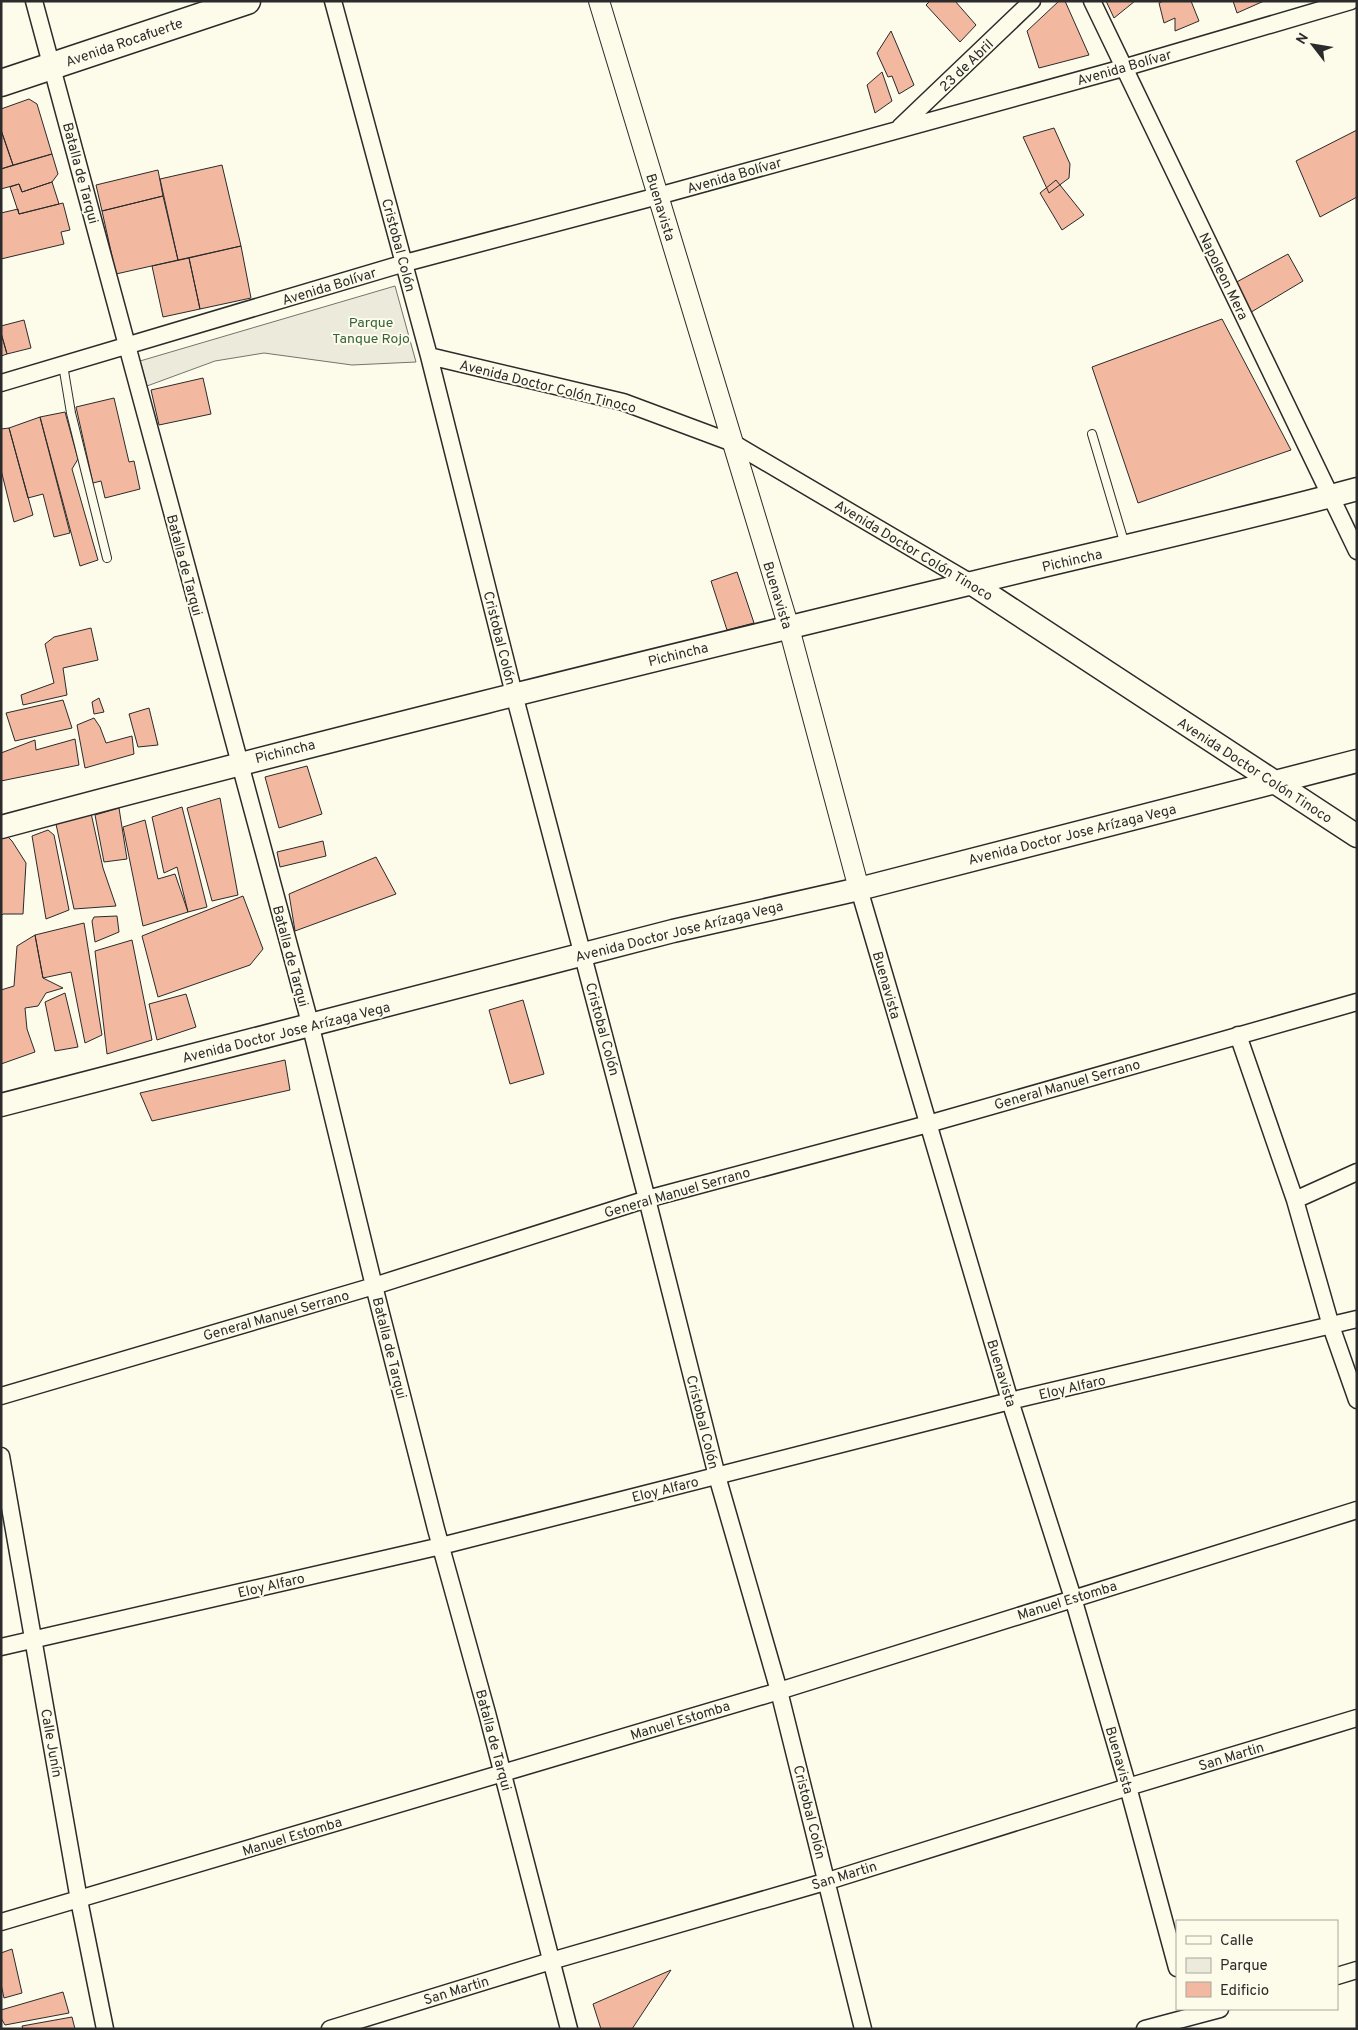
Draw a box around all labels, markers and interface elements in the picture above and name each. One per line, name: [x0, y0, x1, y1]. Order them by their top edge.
street label: Avenida Rocafuerte: [64, 15, 185, 71]
north arrow: [1288, 20, 1338, 70]
text: N: [1293, 30, 1313, 48]
street label: 23 de Abril: [937, 36, 998, 96]
street label: Avenida Bolívar: [1075, 47, 1174, 90]
street label: Batalla de Tarqui: [58, 121, 101, 226]
street label: Avenida Bolívar: [685, 155, 784, 198]
street label: Buenavista: [641, 172, 678, 243]
street label: Cristobal Colón: [377, 197, 418, 294]
street label: Napoleon Mera: [1194, 230, 1251, 323]
street label: Avenida Bolívar: [280, 265, 379, 310]
park label: Parque Tanque Rojo: [332, 315, 410, 348]
street label: Avenida Doctor Colón Tinoco: [458, 357, 638, 418]
street label: Avenida Doctor Colón Tinoco: [831, 497, 995, 605]
street label: Batalla de Tarqui: [162, 513, 205, 618]
street label: Pichincha: [1041, 546, 1104, 577]
street label: Buenavista: [758, 560, 795, 631]
street label: Cristobal Colón: [479, 590, 518, 687]
street label: Pichincha: [647, 640, 710, 671]
street label: Avenida Doctor Colón Tinoco: [1174, 715, 1335, 828]
street label: Pichincha: [254, 737, 317, 768]
street label: Avenida Doctor Jose Arízaga Vega: [967, 801, 1178, 870]
street label: Avenida Doctor Jose Arízaga Vega: [574, 898, 785, 967]
street label: Batalla de Tarqui: [268, 904, 311, 1009]
street label: Buenavista: [868, 950, 903, 1021]
street label: Cristobal Colón: [581, 981, 622, 1078]
street label: Avenida Doctor Jose Arízaga Vega: [181, 999, 392, 1068]
street label: General Manuel Serrano: [993, 1056, 1142, 1114]
street label: General Manuel Serrano: [603, 1164, 752, 1222]
street label: General Manuel Serrano: [202, 1287, 351, 1345]
street label: Batalla de Tarqui: [368, 1296, 409, 1401]
street label: Buenavista: [982, 1338, 1019, 1409]
street label: Eloy Alfaro: [1037, 1372, 1108, 1404]
street label: Cristobal Colón: [682, 1374, 721, 1471]
street label: Eloy Alfaro: [630, 1474, 701, 1507]
street label: Eloy Alfaro: [236, 1570, 307, 1602]
street label: Manuel Estomba: [1016, 1578, 1119, 1625]
street label: Batalla de Tarqui: [471, 1688, 514, 1793]
street label: Manuel Estomba: [629, 1698, 732, 1745]
street label: Calle Junín: [36, 1708, 65, 1779]
street label: Buenavista: [1101, 1725, 1136, 1796]
street label: San Martin: [1197, 1739, 1266, 1775]
street label: Cristobal Colón: [789, 1764, 828, 1861]
street label: Manuel Estomba: [241, 1814, 344, 1861]
street label: San Martin: [810, 1858, 879, 1894]
legend: [1176, 1920, 1338, 2010]
text: Calle: [1220, 1932, 1254, 1951]
text: Parque: [1220, 1957, 1268, 1976]
street label: San Martin: [422, 1973, 491, 2009]
text: Edificio: [1220, 1982, 1269, 2001]

